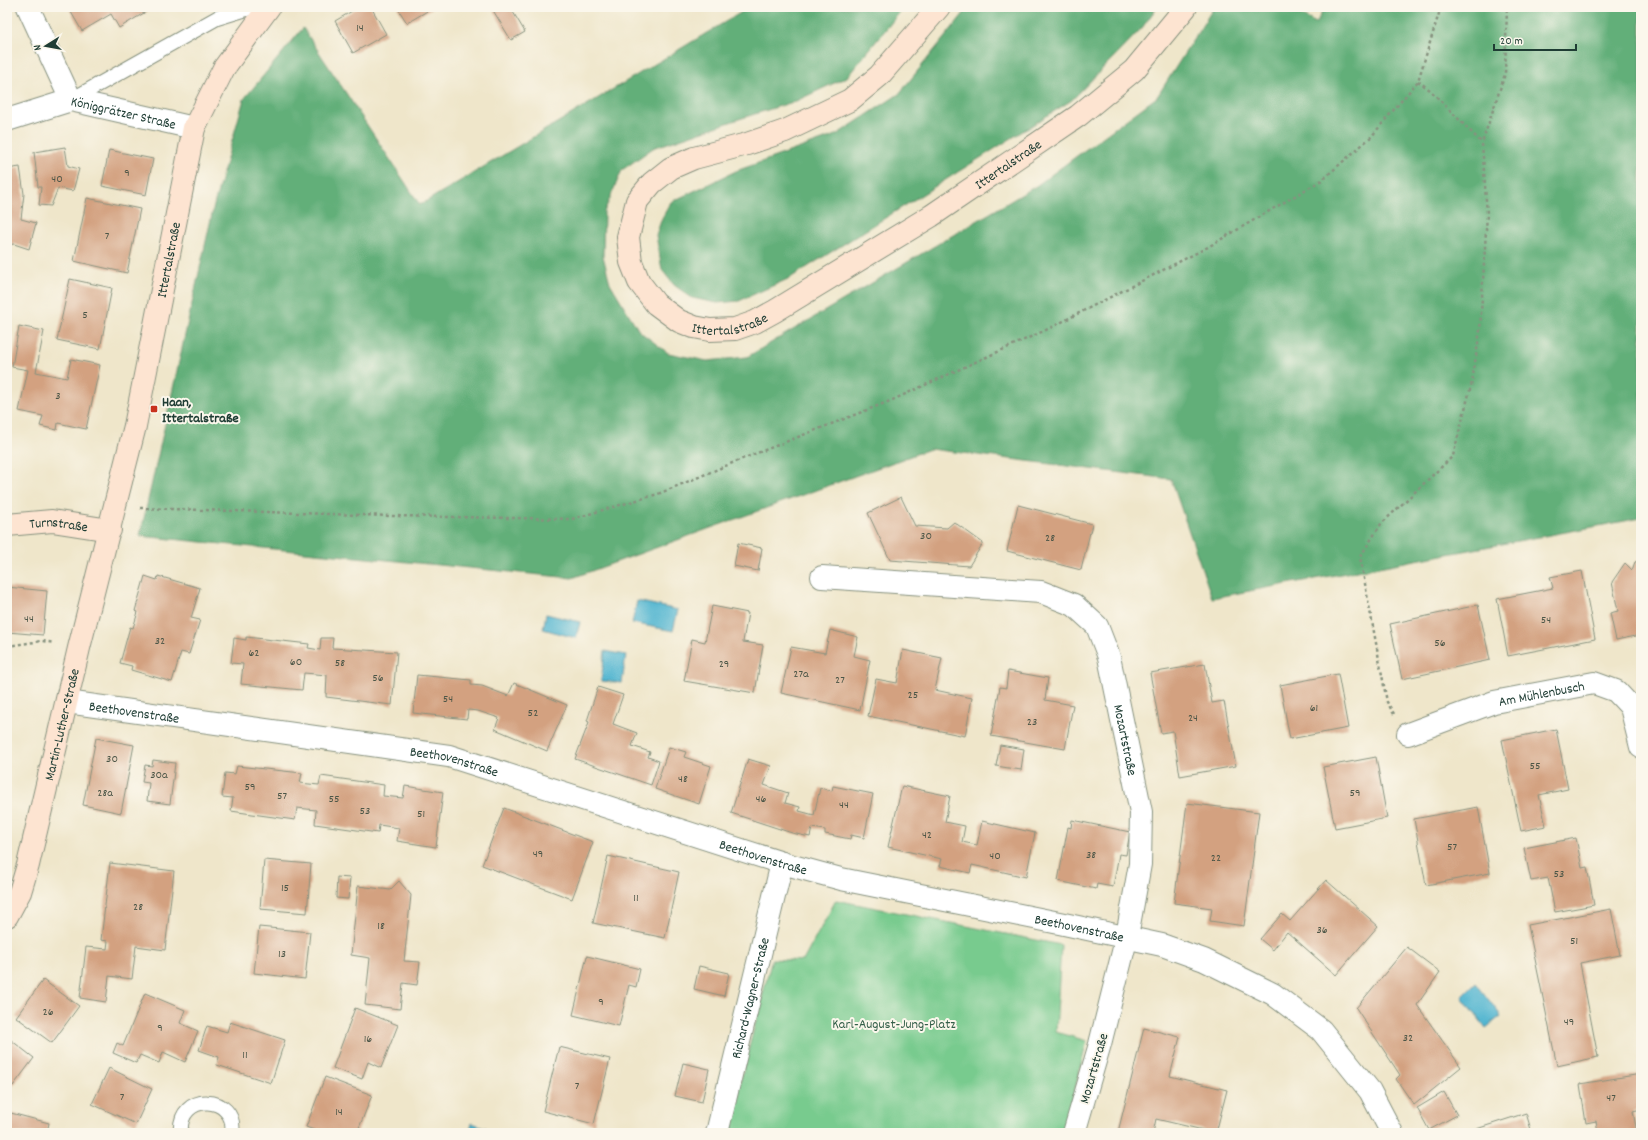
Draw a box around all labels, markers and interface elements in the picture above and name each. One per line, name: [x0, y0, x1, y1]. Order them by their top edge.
house number: 14: [356, 20, 364, 37]
north arrow: [26, 26, 66, 66]
scale bar: [1494, 26, 1576, 52]
text: 20 m: [1500, 33, 1523, 50]
text: N: [30, 43, 47, 52]
street label: Königgrätzer Straße: [69, 92, 178, 136]
street label: Ittertalstraße: [972, 136, 1046, 195]
house number: 9: [124, 165, 130, 182]
house number: 40: [51, 171, 63, 188]
street label: Ittertalstraße: [153, 220, 187, 300]
house number: 7: [105, 228, 110, 245]
house number: 5: [82, 307, 88, 324]
street label: Ittertalstraße: [690, 309, 772, 342]
house number: 3: [55, 388, 61, 405]
place label: Haan, Ittertalstraße: [162, 393, 239, 429]
marker: Haan, Ittertalstraße: [149, 404, 159, 414]
street label: Turnstraße: [29, 513, 89, 538]
house number: 30: [920, 528, 932, 545]
house number: 28: [1045, 530, 1055, 547]
house number: 44: [24, 611, 34, 628]
house number: 54: [1541, 612, 1551, 629]
house number: 32: [155, 633, 165, 650]
house number: 56: [1434, 635, 1446, 652]
house number: 62: [248, 645, 260, 662]
house number: 60: [290, 654, 302, 671]
house number: 58: [335, 655, 345, 672]
house number: 29: [719, 656, 729, 673]
house number: 27a: [793, 666, 809, 683]
street label: Martin-Luther-Straße: [40, 667, 86, 783]
house number: 56: [372, 670, 384, 687]
house number: 27: [835, 672, 845, 689]
street label: Am Mühlenbusch: [1497, 677, 1586, 713]
house number: 25: [908, 687, 918, 704]
house number: 54: [443, 691, 453, 708]
street label: Beethovenstraße: [88, 697, 180, 730]
house number: 61: [1310, 700, 1318, 717]
street label: Mozartstraße: [1107, 703, 1141, 778]
house number: 52: [528, 705, 538, 722]
house number: 24: [1188, 710, 1198, 727]
house number: 23: [1027, 714, 1037, 731]
street label: Beethovenstraße: [408, 743, 501, 783]
house number: 30: [106, 751, 118, 768]
house number: 55: [1529, 758, 1541, 775]
house number: 30a: [150, 767, 168, 784]
house number: 48: [678, 771, 688, 788]
house number: 59: [244, 779, 256, 796]
house number: 28a: [97, 785, 113, 802]
house number: 59: [1349, 785, 1361, 802]
house number: 57: [277, 788, 287, 805]
house number: 55: [328, 791, 340, 808]
house number: 46: [756, 791, 767, 808]
house number: 44: [839, 797, 849, 814]
house number: 53: [360, 803, 370, 820]
house number: 51: [417, 806, 425, 823]
house number: 42: [922, 827, 932, 844]
street label: Beethovenstraße: [716, 835, 809, 881]
house number: 57: [1447, 839, 1457, 856]
house number: 49: [533, 846, 543, 863]
house number: 38: [1086, 847, 1096, 864]
house number: 40: [989, 848, 1001, 865]
house number: 22: [1211, 850, 1221, 867]
house number: 53: [1554, 866, 1564, 883]
house number: 15: [281, 880, 289, 897]
house number: 11: [633, 890, 639, 907]
house number: 28: [133, 899, 143, 916]
street label: Beethovenstraße: [1033, 910, 1126, 949]
house number: 18: [377, 918, 385, 935]
house number: 36: [1316, 922, 1328, 939]
house number: 51: [1570, 933, 1578, 950]
street label: Richard-Wagner-Straße: [727, 936, 776, 1061]
house number: 13: [278, 946, 286, 963]
house number: 9: [598, 994, 604, 1011]
house number: 26: [42, 1004, 54, 1021]
house number: 49: [1564, 1014, 1574, 1031]
park label: Karl-August-Jung-Platz: [832, 1015, 956, 1035]
house number: 9: [157, 1020, 163, 1037]
house number: 32: [1403, 1030, 1413, 1047]
house number: 16: [364, 1031, 372, 1048]
street label: Mozartstraße: [1075, 1031, 1115, 1106]
house number: 11: [242, 1047, 248, 1064]
house number: 7: [575, 1078, 580, 1095]
house number: 7: [120, 1089, 125, 1106]
house number: 47: [1606, 1090, 1616, 1107]
house number: 14: [335, 1104, 343, 1121]

